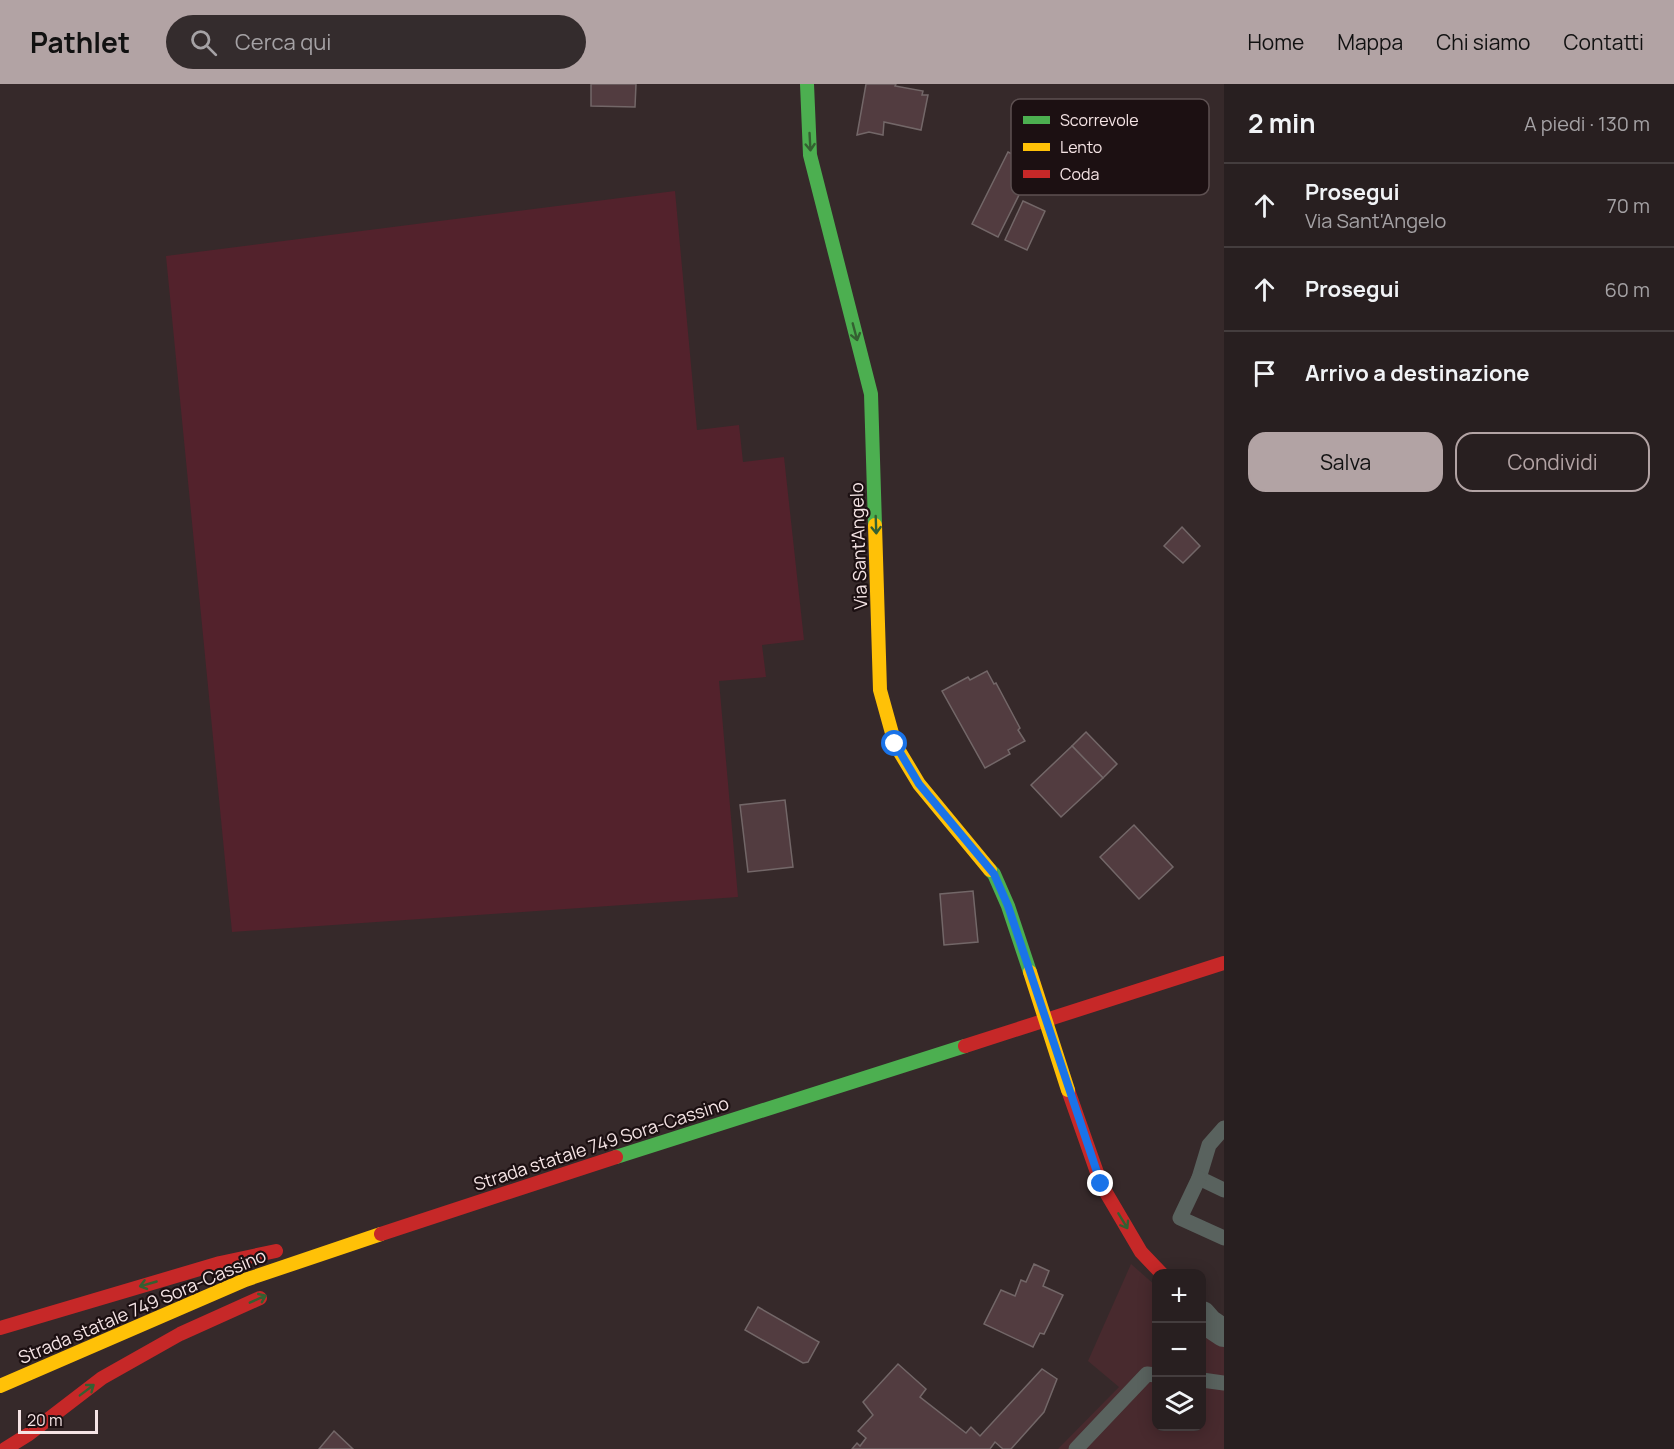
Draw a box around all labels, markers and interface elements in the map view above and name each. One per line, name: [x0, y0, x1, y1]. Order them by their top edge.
search box: [166, 15, 586, 69]
text: Pathlet: [30, 23, 130, 61]
icon: search: [187, 26, 220, 59]
text: Cerca qui: [235, 27, 331, 57]
text: Home: [1247, 28, 1304, 56]
text: Mappa: [1337, 28, 1403, 56]
text: Chi siamo: [1436, 28, 1531, 56]
text: Contatti: [1564, 28, 1644, 56]
legend: [1011, 99, 1209, 195]
text: 2 min: [1248, 105, 1316, 141]
text: Scorrevole: [1060, 109, 1139, 131]
text: A piedi · 130 m: [1524, 110, 1650, 137]
one-way arrow: [804, 132, 815, 152]
text: Lento: [1060, 136, 1102, 158]
text: Coda: [1060, 163, 1099, 185]
text: Prosegui: [1305, 177, 1400, 207]
icon: ahead: [1248, 189, 1281, 222]
text: 70 m: [1607, 192, 1650, 219]
text: Via Sant'Angelo: [1305, 207, 1446, 234]
icon: ahead: [1248, 273, 1281, 306]
text: Prosegui: [1305, 274, 1400, 304]
text: 60 m: [1604, 276, 1650, 303]
one-way arrow: [850, 322, 861, 341]
icon: arrive: [1248, 357, 1281, 390]
text: Arrivo a destinazione: [1305, 358, 1529, 388]
button: Salva: [1248, 432, 1443, 492]
button: Condividi: [1455, 432, 1650, 492]
street label: Via Sant'Angelo: [844, 482, 872, 610]
one-way arrow: [870, 514, 881, 534]
route start: [881, 730, 907, 756]
street label: Strada statale 749 Sora-Cassino: [470, 1090, 732, 1196]
route end: [1087, 1170, 1113, 1196]
one-way arrow: [1117, 1212, 1129, 1229]
street label: Strada statale 749 Sora-Cassino: [14, 1243, 270, 1369]
map controls: [1152, 1269, 1206, 1431]
button: +: [1152, 1269, 1206, 1323]
one-way arrow: [139, 1279, 158, 1290]
one-way arrow: [249, 1293, 267, 1304]
button: −: [1152, 1323, 1206, 1377]
button: layers: [1152, 1377, 1206, 1431]
one-way arrow: [78, 1384, 94, 1396]
scale bar: [18, 1407, 98, 1434]
text: 20 m: [27, 1409, 63, 1431]

